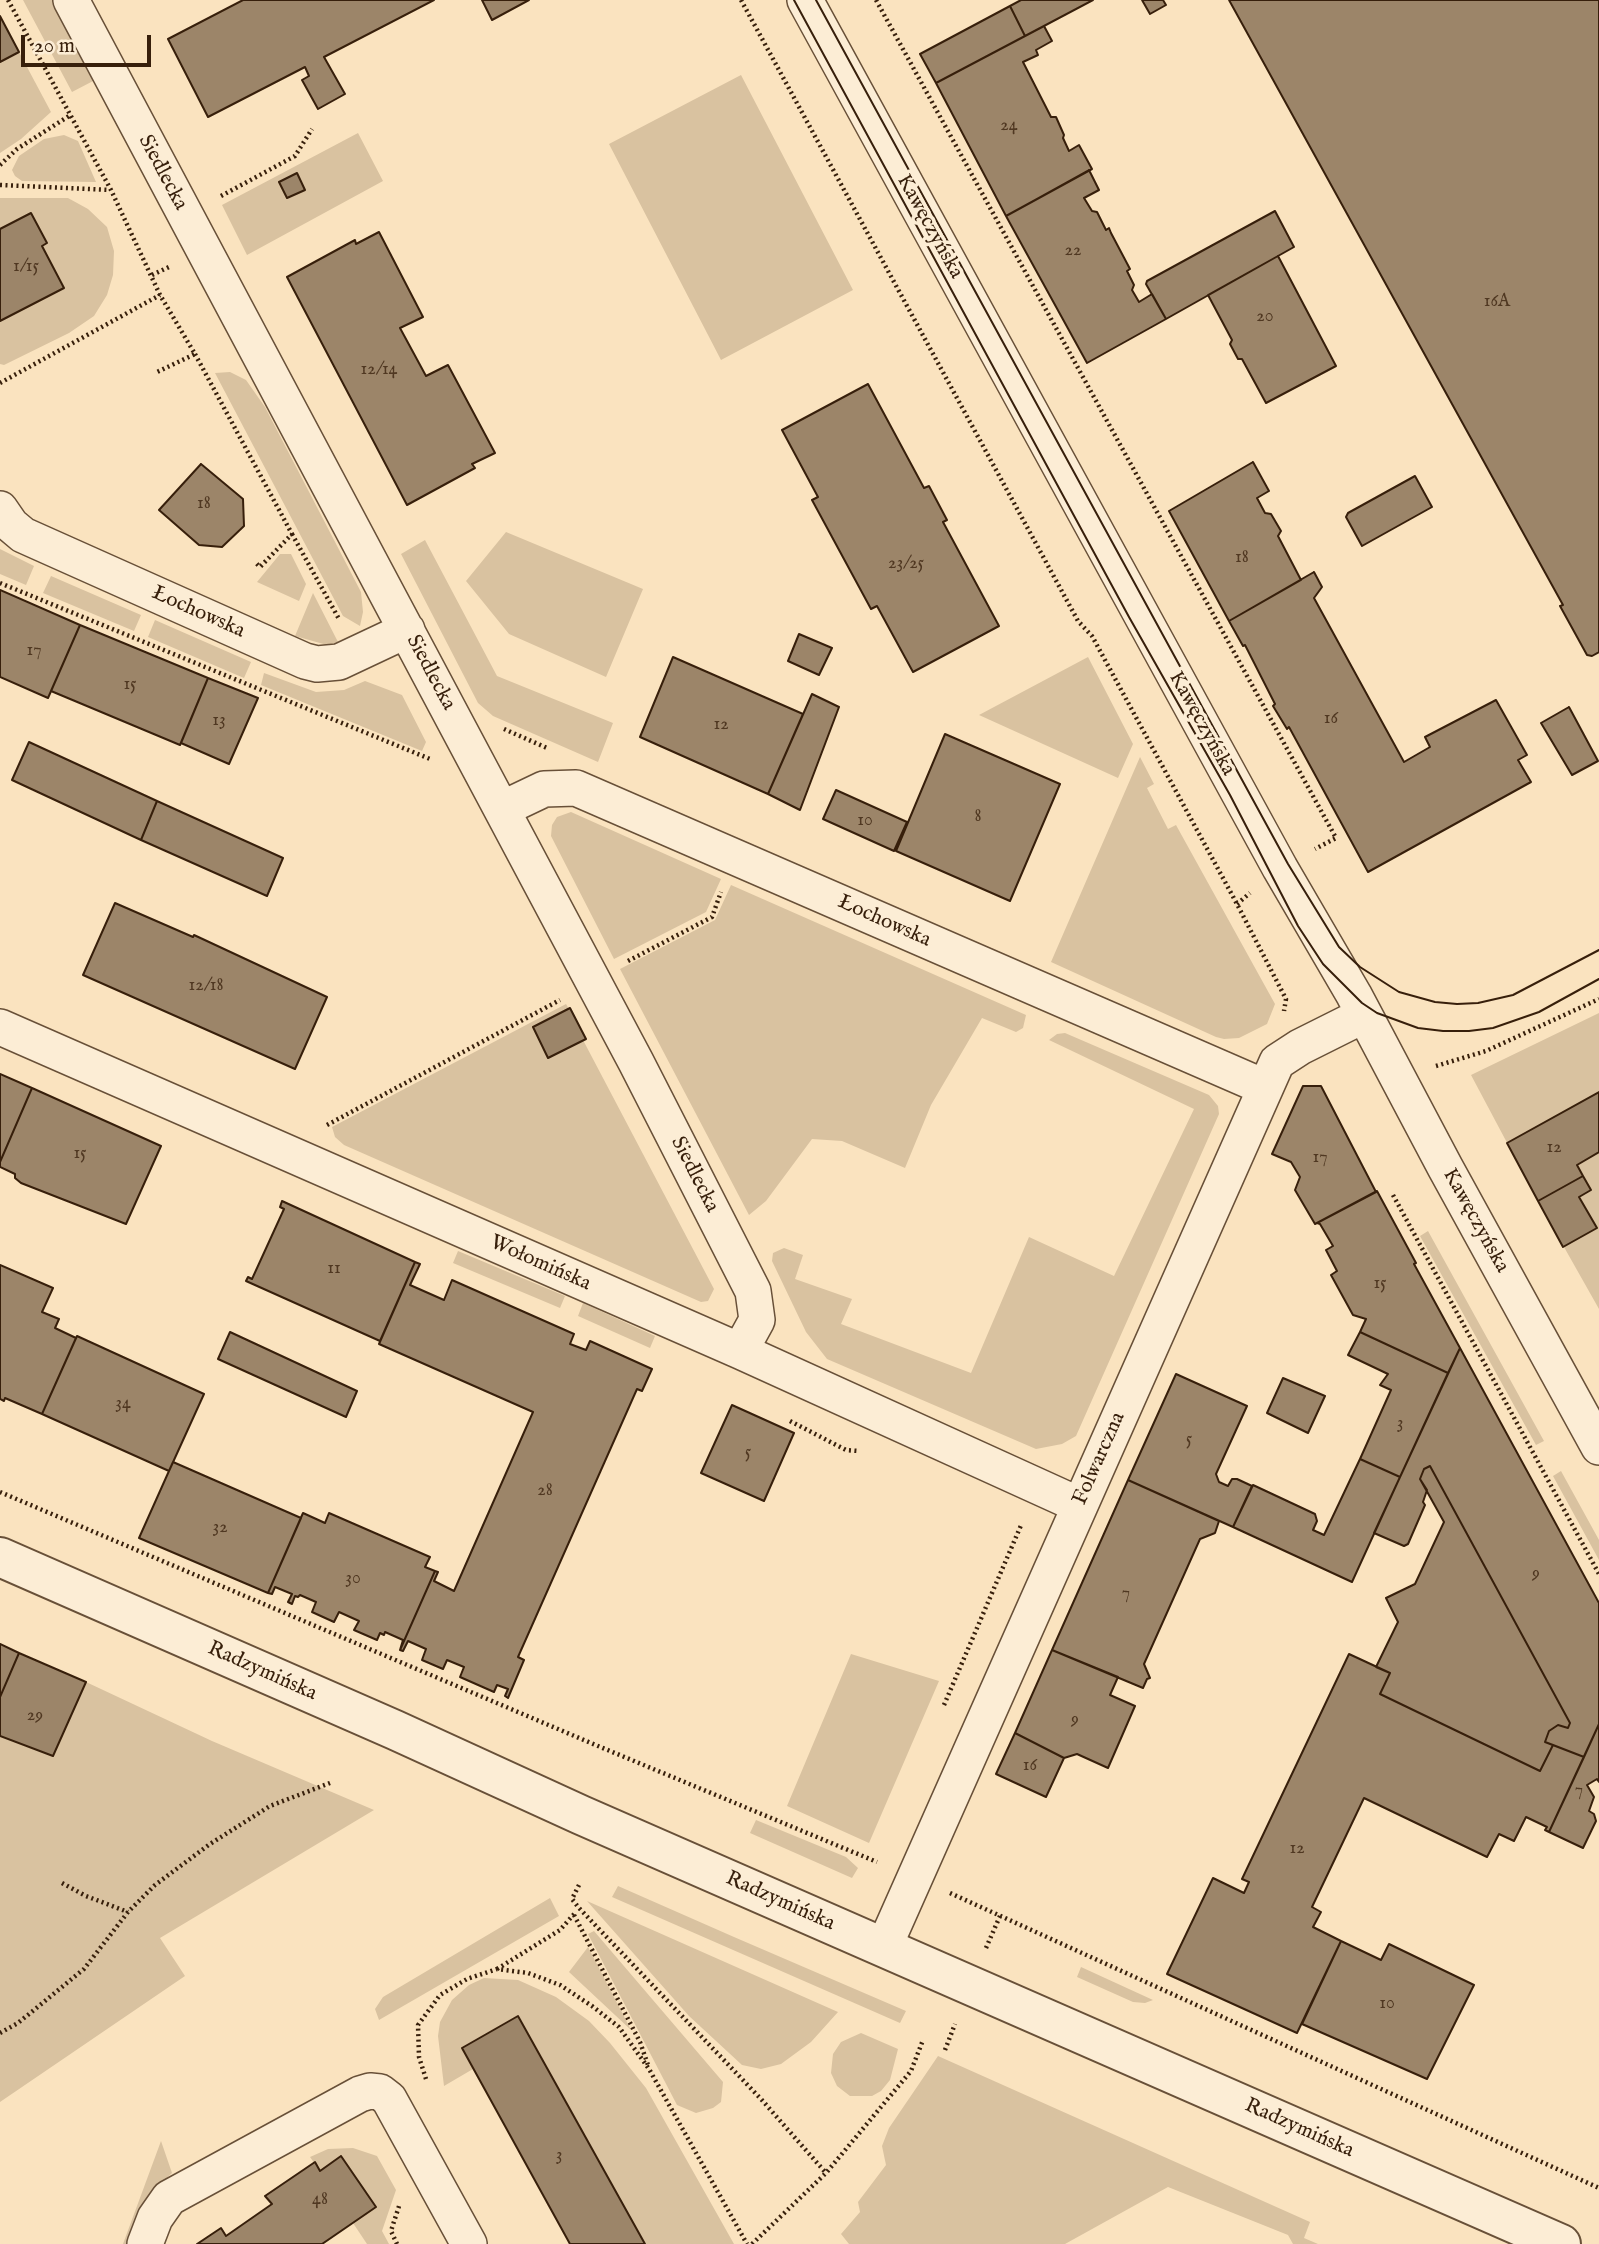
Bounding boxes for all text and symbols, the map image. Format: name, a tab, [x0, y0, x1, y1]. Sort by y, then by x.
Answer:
scale bar	[24, 21, 154, 65]
text: 20 m	[34, 33, 75, 60]
house number: 24	[1000, 115, 1018, 137]
street label: Siedlecka	[132, 131, 192, 215]
street label: Kawęczyńska	[890, 170, 968, 284]
house number: 22	[1065, 240, 1081, 262]
house number: 1/15	[13, 256, 39, 278]
house number: 16A	[1484, 291, 1510, 313]
house number: 20	[1256, 306, 1274, 328]
house number: 12/14	[361, 359, 397, 381]
house number: 18	[197, 493, 211, 515]
house number: 18	[1235, 547, 1249, 569]
house number: 23/25	[888, 553, 924, 575]
street label: Łochowska	[148, 581, 248, 645]
street label: Siedlecka	[400, 631, 460, 715]
house number: 17	[26, 640, 42, 662]
street label: Kawęczyńska	[1162, 667, 1240, 781]
house number: 15	[123, 674, 137, 696]
house number: 16	[1324, 708, 1338, 730]
house number: 13	[212, 710, 226, 732]
house number: 12	[713, 714, 729, 736]
house number: 8	[974, 806, 982, 828]
house number: 10	[857, 810, 873, 832]
street label: Łochowska	[834, 890, 934, 954]
house number: 12/18	[188, 975, 224, 997]
street label: Siedlecka	[664, 1133, 724, 1217]
house number: 12	[1546, 1137, 1562, 1159]
house number: 15	[73, 1143, 87, 1165]
house number: 17	[1312, 1147, 1328, 1169]
street label: Kawęczyńska	[1436, 1164, 1514, 1278]
street label: Wołomińska	[486, 1231, 594, 1297]
house number: 11	[327, 1258, 341, 1280]
house number: 15	[1373, 1273, 1387, 1295]
house number: 34	[115, 1393, 131, 1415]
street label: Folwarczna	[1068, 1409, 1132, 1509]
house number: 3	[1397, 1413, 1403, 1435]
house number: 5	[1186, 1429, 1192, 1451]
house number: 5	[745, 1442, 751, 1464]
house number: 28	[537, 1480, 553, 1502]
house number: 32	[212, 1517, 228, 1539]
house number: 9	[1532, 1563, 1540, 1585]
house number: 30	[345, 1568, 361, 1590]
house number: 7	[1122, 1583, 1130, 1605]
street label: Radzymińska	[203, 1637, 321, 1707]
house number: 29	[27, 1705, 43, 1727]
house number: 9	[1071, 1709, 1079, 1731]
house number: 16	[1023, 1755, 1037, 1777]
house number: 7	[1575, 1780, 1583, 1802]
house number: 12	[1289, 1838, 1305, 1860]
street label: Radzymińska	[721, 1867, 839, 1937]
house number: 10	[1379, 1993, 1395, 2015]
street label: Radzymińska	[1240, 2094, 1358, 2164]
house number: 3	[556, 2145, 562, 2167]
house number: 48	[312, 2189, 328, 2211]

